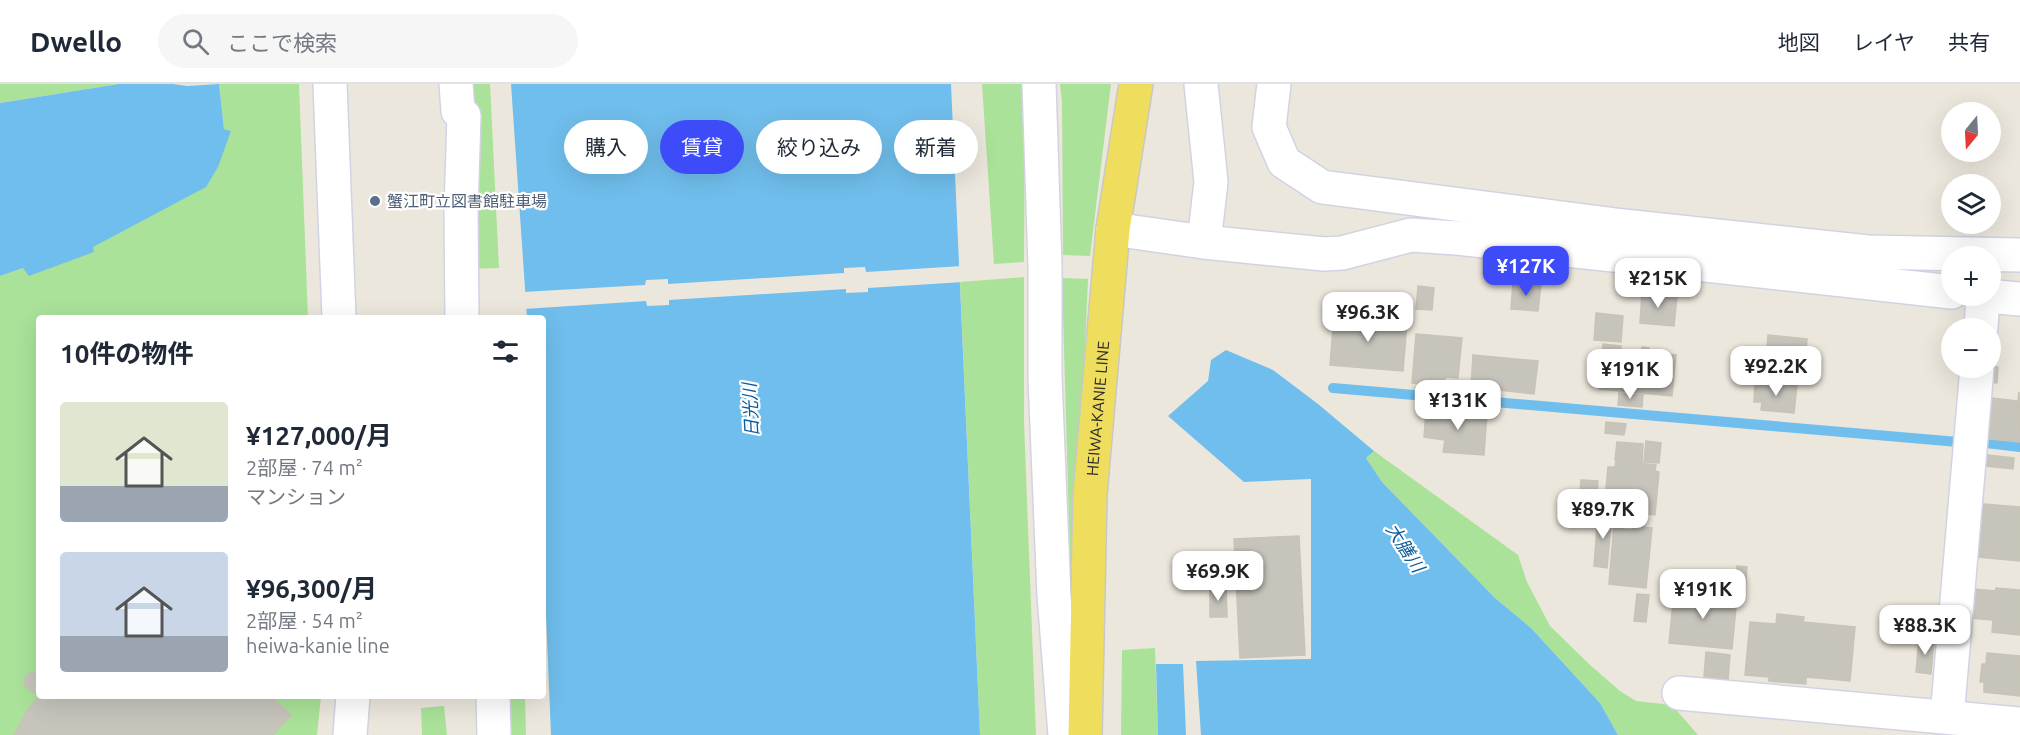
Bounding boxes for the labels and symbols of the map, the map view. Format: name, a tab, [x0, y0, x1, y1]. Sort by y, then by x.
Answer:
north arrow	[1941, 102, 2001, 162]
place label: 蟹江町立図書館駐車場	[387, 192, 547, 210]
marker: 蟹江町立図書館駐車場	[368, 194, 382, 208]
pin: ¥127K	[1484, 246, 1568, 297]
pin: ¥215K	[1616, 258, 1700, 309]
pin: ¥96.3K	[1319, 292, 1417, 343]
street label: HEIWA-KANIE LINE	[1083, 340, 1112, 477]
pin: ¥92.2K	[1727, 346, 1825, 397]
pin: ¥191K	[1588, 349, 1672, 400]
pin: ¥131K	[1416, 380, 1500, 431]
water label: 日光川	[738, 381, 761, 438]
pin: ¥89.7K	[1554, 489, 1652, 540]
water label: 大膳川	[1383, 519, 1430, 577]
pin: ¥69.9K	[1169, 551, 1267, 602]
pin: ¥191K	[1661, 569, 1745, 620]
pin: ¥88.3K	[1876, 605, 1974, 656]

